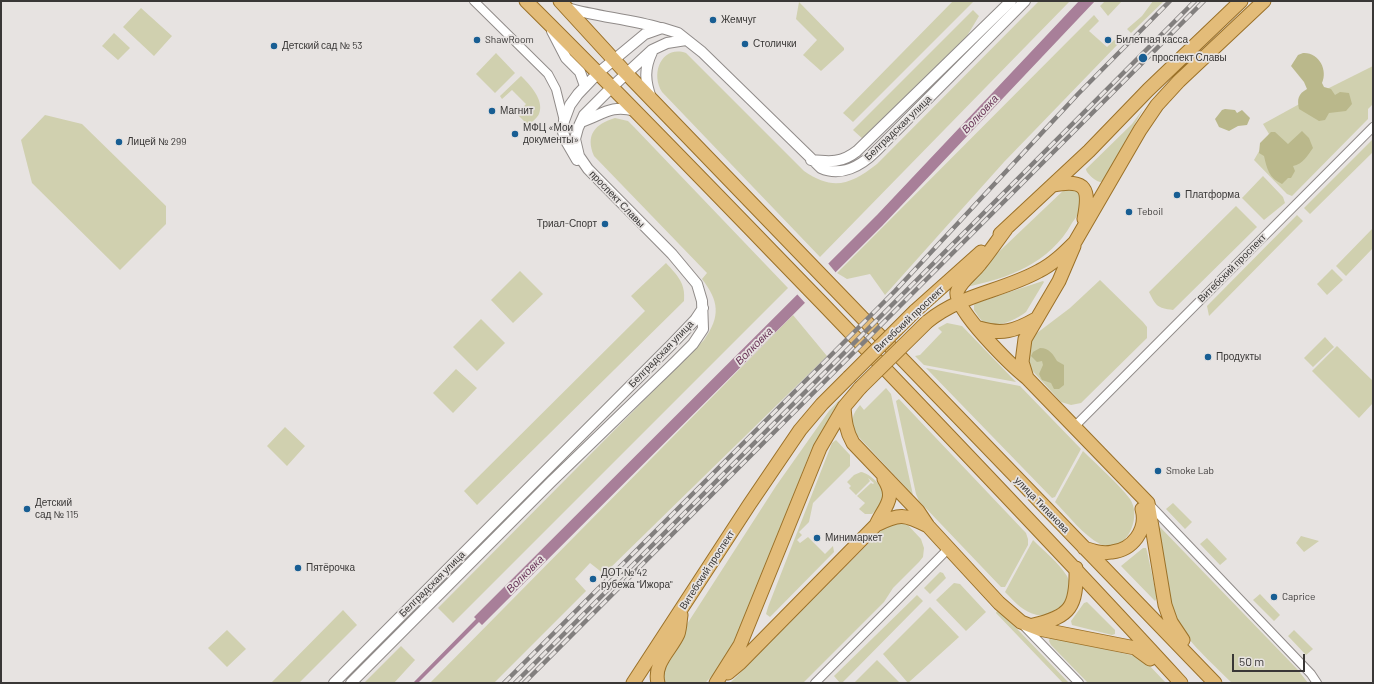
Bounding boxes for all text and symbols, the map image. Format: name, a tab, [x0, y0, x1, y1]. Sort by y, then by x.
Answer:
place label: Жемчуг	[721, 14, 756, 26]
marker: Жемчуг	[708, 15, 718, 25]
place label: ShawRoom	[485, 34, 534, 46]
place label: Билетная касса	[1116, 34, 1188, 46]
marker: ShawRoom	[472, 35, 482, 45]
marker: Билетная касса	[1103, 35, 1113, 45]
place label: Столички	[753, 38, 797, 50]
marker: Столички	[740, 39, 750, 49]
place label: Детский сад № 53	[282, 40, 362, 52]
marker: Детский сад № 53	[269, 41, 279, 51]
marker: проспект Славы	[1137, 52, 1149, 64]
place label: проспект Славы	[1152, 52, 1227, 64]
water label: Волковка	[959, 92, 1001, 136]
street label: Белградская улица	[862, 93, 934, 163]
place label: Магнит	[500, 105, 533, 117]
marker: Магнит	[487, 106, 497, 116]
place label: МФЦ «Мои документы»	[523, 122, 579, 146]
marker: МФЦ «Мои документы»	[510, 129, 520, 139]
place label: Лицей № 299	[127, 136, 186, 148]
marker: Лицей № 299	[114, 137, 124, 147]
street label: проспект Славы	[587, 168, 647, 230]
place label: Платформа	[1185, 189, 1240, 201]
marker: Платформа	[1172, 190, 1182, 200]
place label: Teboil	[1137, 206, 1163, 218]
marker: Teboil	[1124, 207, 1134, 217]
place label: Триал-Спорт	[537, 218, 597, 230]
marker: Триал-Спорт	[600, 219, 610, 229]
street label: Витебский проспект	[1195, 231, 1269, 305]
street label: Витебский проспект	[871, 283, 947, 355]
street label: Белградская улица	[626, 318, 696, 390]
water label: Волковка	[732, 324, 776, 368]
place label: Продукты	[1216, 351, 1261, 363]
marker: Продукты	[1203, 352, 1213, 362]
place label: Smoke Lab	[1166, 465, 1214, 477]
marker: Smoke Lab	[1153, 466, 1163, 476]
street label: улица Типанова	[1012, 474, 1072, 536]
place label: Детский сад № 115	[35, 497, 78, 520]
marker: Детский сад № 115	[22, 504, 32, 514]
street label: Витебский проспект	[677, 528, 737, 612]
place label: Минимаркет	[825, 532, 882, 544]
marker: Минимаркет	[812, 533, 822, 543]
street label: Белградская улица	[397, 549, 467, 619]
water label: Волковка	[503, 552, 547, 596]
place label: Пятёрочка	[306, 562, 355, 574]
marker: Пятёрочка	[293, 563, 303, 573]
place label: ДОТ № 42 рубежа "Ижора"	[601, 567, 673, 590]
marker: ДОТ № 42 рубежа "Ижора"	[588, 574, 598, 584]
place label: Caprice	[1282, 591, 1315, 603]
marker: Caprice	[1269, 592, 1279, 602]
scale bar	[1234, 646, 1307, 672]
text: 50 m	[1239, 654, 1264, 668]

